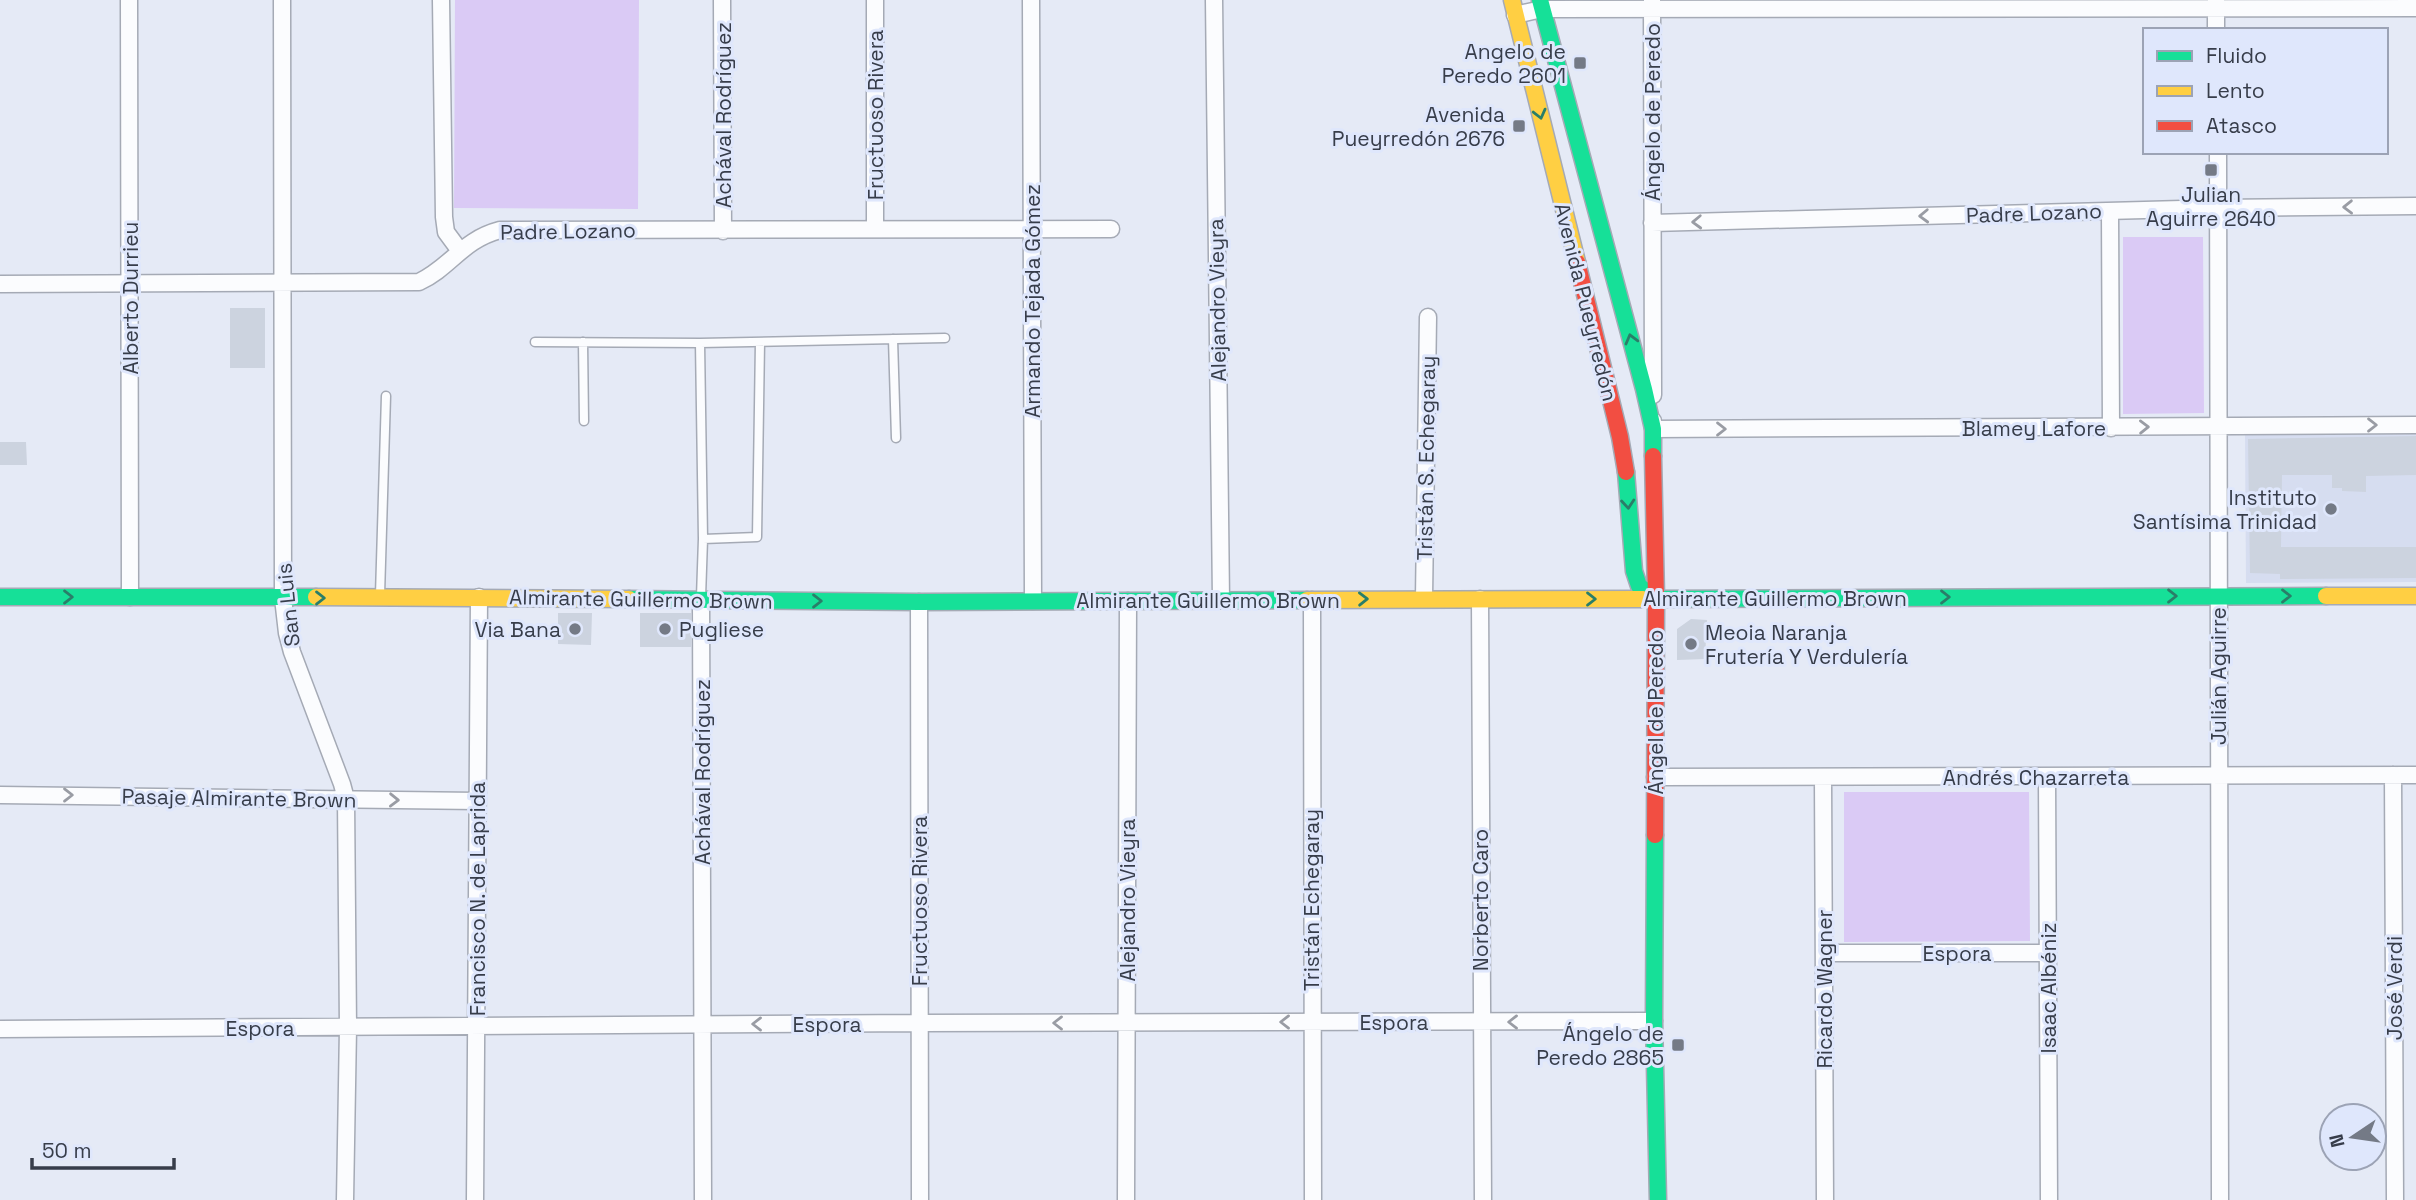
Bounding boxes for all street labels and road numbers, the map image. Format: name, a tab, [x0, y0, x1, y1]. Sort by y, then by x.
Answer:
street label: Achával Rodríguez	[710, 22, 737, 208]
street label: Ángelo de Peredo	[1639, 23, 1666, 201]
street label: Fructuoso Rivera	[862, 30, 889, 200]
street label: Armando Tejada Gómez	[1019, 184, 1046, 418]
street label: Padre Lozano	[1966, 197, 2102, 229]
street label: Avenida Pueyrredón	[1548, 200, 1624, 404]
street label: Padre Lozano	[500, 216, 636, 246]
street label: Alejandro Vieyra	[1202, 218, 1232, 382]
street label: Alberto Durrieu	[117, 222, 144, 374]
street label: Tristán S. Echegaray	[1411, 355, 1441, 561]
street label: Blamey Lafore	[1962, 415, 2106, 442]
street label: San Luis	[270, 562, 306, 648]
street label: Almirante Guillermo Brown	[509, 583, 773, 615]
street label: Almirante Guillermo Brown	[1643, 585, 1907, 612]
street label: Almirante Guillermo Brown	[1076, 587, 1340, 614]
street label: Julián Aguirre	[2205, 607, 2232, 745]
street label: Ángel de Peredo	[1642, 629, 1669, 795]
street label: Achával Rodríguez	[689, 679, 716, 865]
street label: Andrés Chazarreta	[1943, 764, 2129, 791]
street label: Pasaje Almirante Brown	[121, 782, 357, 814]
street label: Francisco N. de Laprida	[464, 782, 491, 1016]
street label: Tristán Echegaray	[1298, 809, 1325, 991]
street label: Fructuoso Rivera	[906, 816, 933, 986]
street label: Alejandro Vieyra	[1114, 818, 1141, 982]
street label: Norberto Caro	[1467, 829, 1494, 971]
street label: Ricardo Wagner	[1811, 909, 1838, 1068]
street label: Isaac Albéniz	[2035, 923, 2062, 1053]
street label: José Verdi	[2381, 936, 2408, 1040]
street label: Espora	[1922, 940, 1992, 967]
street label: Espora	[1359, 1009, 1429, 1036]
street label: Espora	[792, 1011, 862, 1038]
street label: Espora	[225, 1015, 295, 1042]

